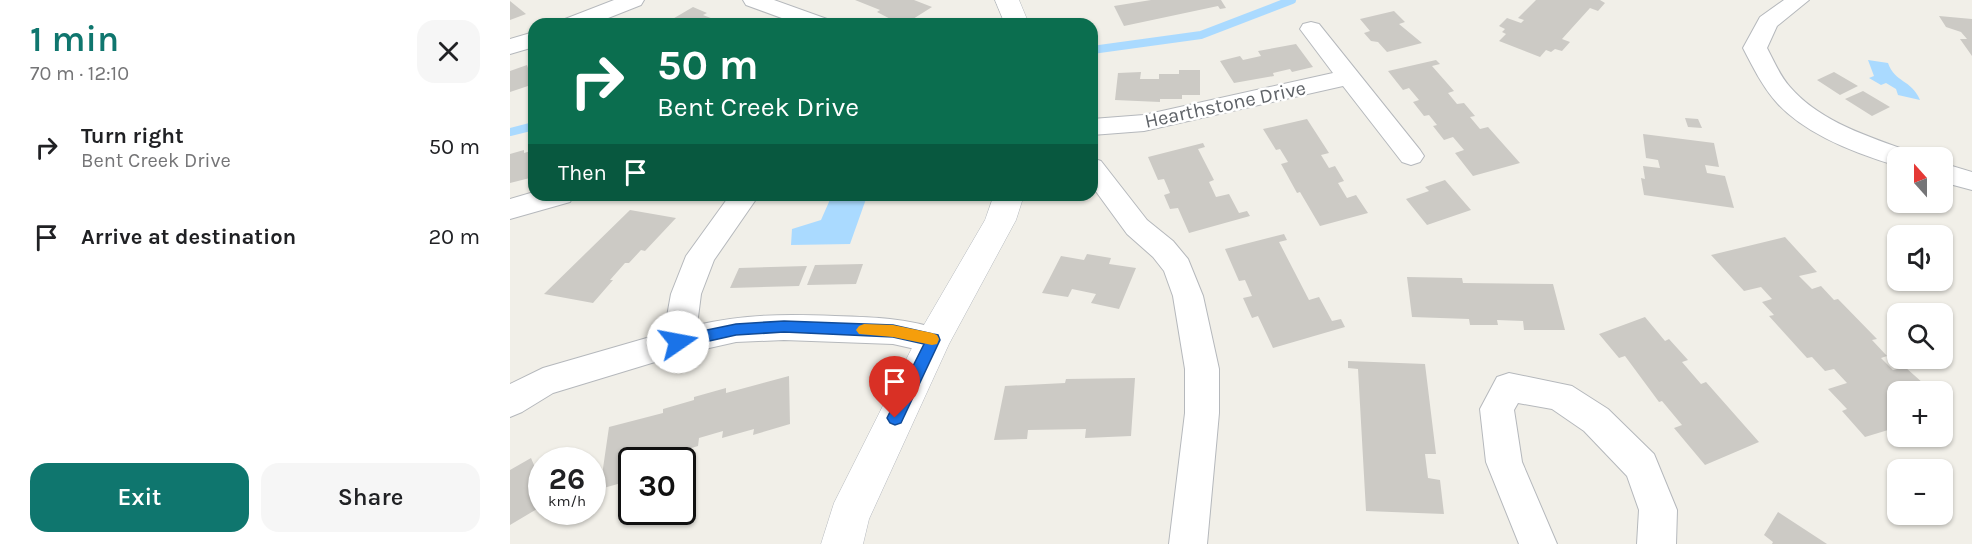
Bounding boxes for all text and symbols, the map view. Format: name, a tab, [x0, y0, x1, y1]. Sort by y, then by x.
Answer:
text: 1 min	[30, 18, 119, 60]
button: close	[417, 20, 480, 83]
text: 50 m	[657, 40, 759, 90]
icon: right	[558, 42, 636, 120]
text: 70 m · 12:10	[30, 62, 129, 85]
street label: Hearthstone Drive	[1142, 76, 1308, 133]
text: Bent Creek Drive	[657, 91, 859, 123]
text: Turn right	[81, 123, 184, 149]
icon: right	[30, 131, 63, 164]
text: 50 m	[429, 134, 480, 160]
north arrow	[1887, 147, 1953, 213]
map controls	[1887, 147, 1953, 525]
text: Bent Creek Drive	[81, 149, 231, 172]
icon: arrive	[619, 156, 652, 189]
text: Then	[558, 160, 607, 186]
icon: arrive	[30, 221, 63, 254]
text: Arrive at destination	[81, 224, 296, 250]
text: 20 m	[428, 224, 480, 250]
button: sound	[1887, 225, 1953, 291]
button: search	[1887, 303, 1953, 369]
position arrow	[646, 310, 710, 374]
pin	[869, 356, 920, 418]
icon: arrive	[878, 365, 911, 398]
button: +	[1887, 381, 1953, 447]
speed limit sign: 30	[618, 447, 696, 525]
button: −	[1887, 459, 1953, 525]
text: 26	[549, 461, 585, 497]
button: Exit	[30, 463, 249, 532]
button: Share	[261, 463, 480, 532]
text: km/h	[548, 492, 586, 510]

